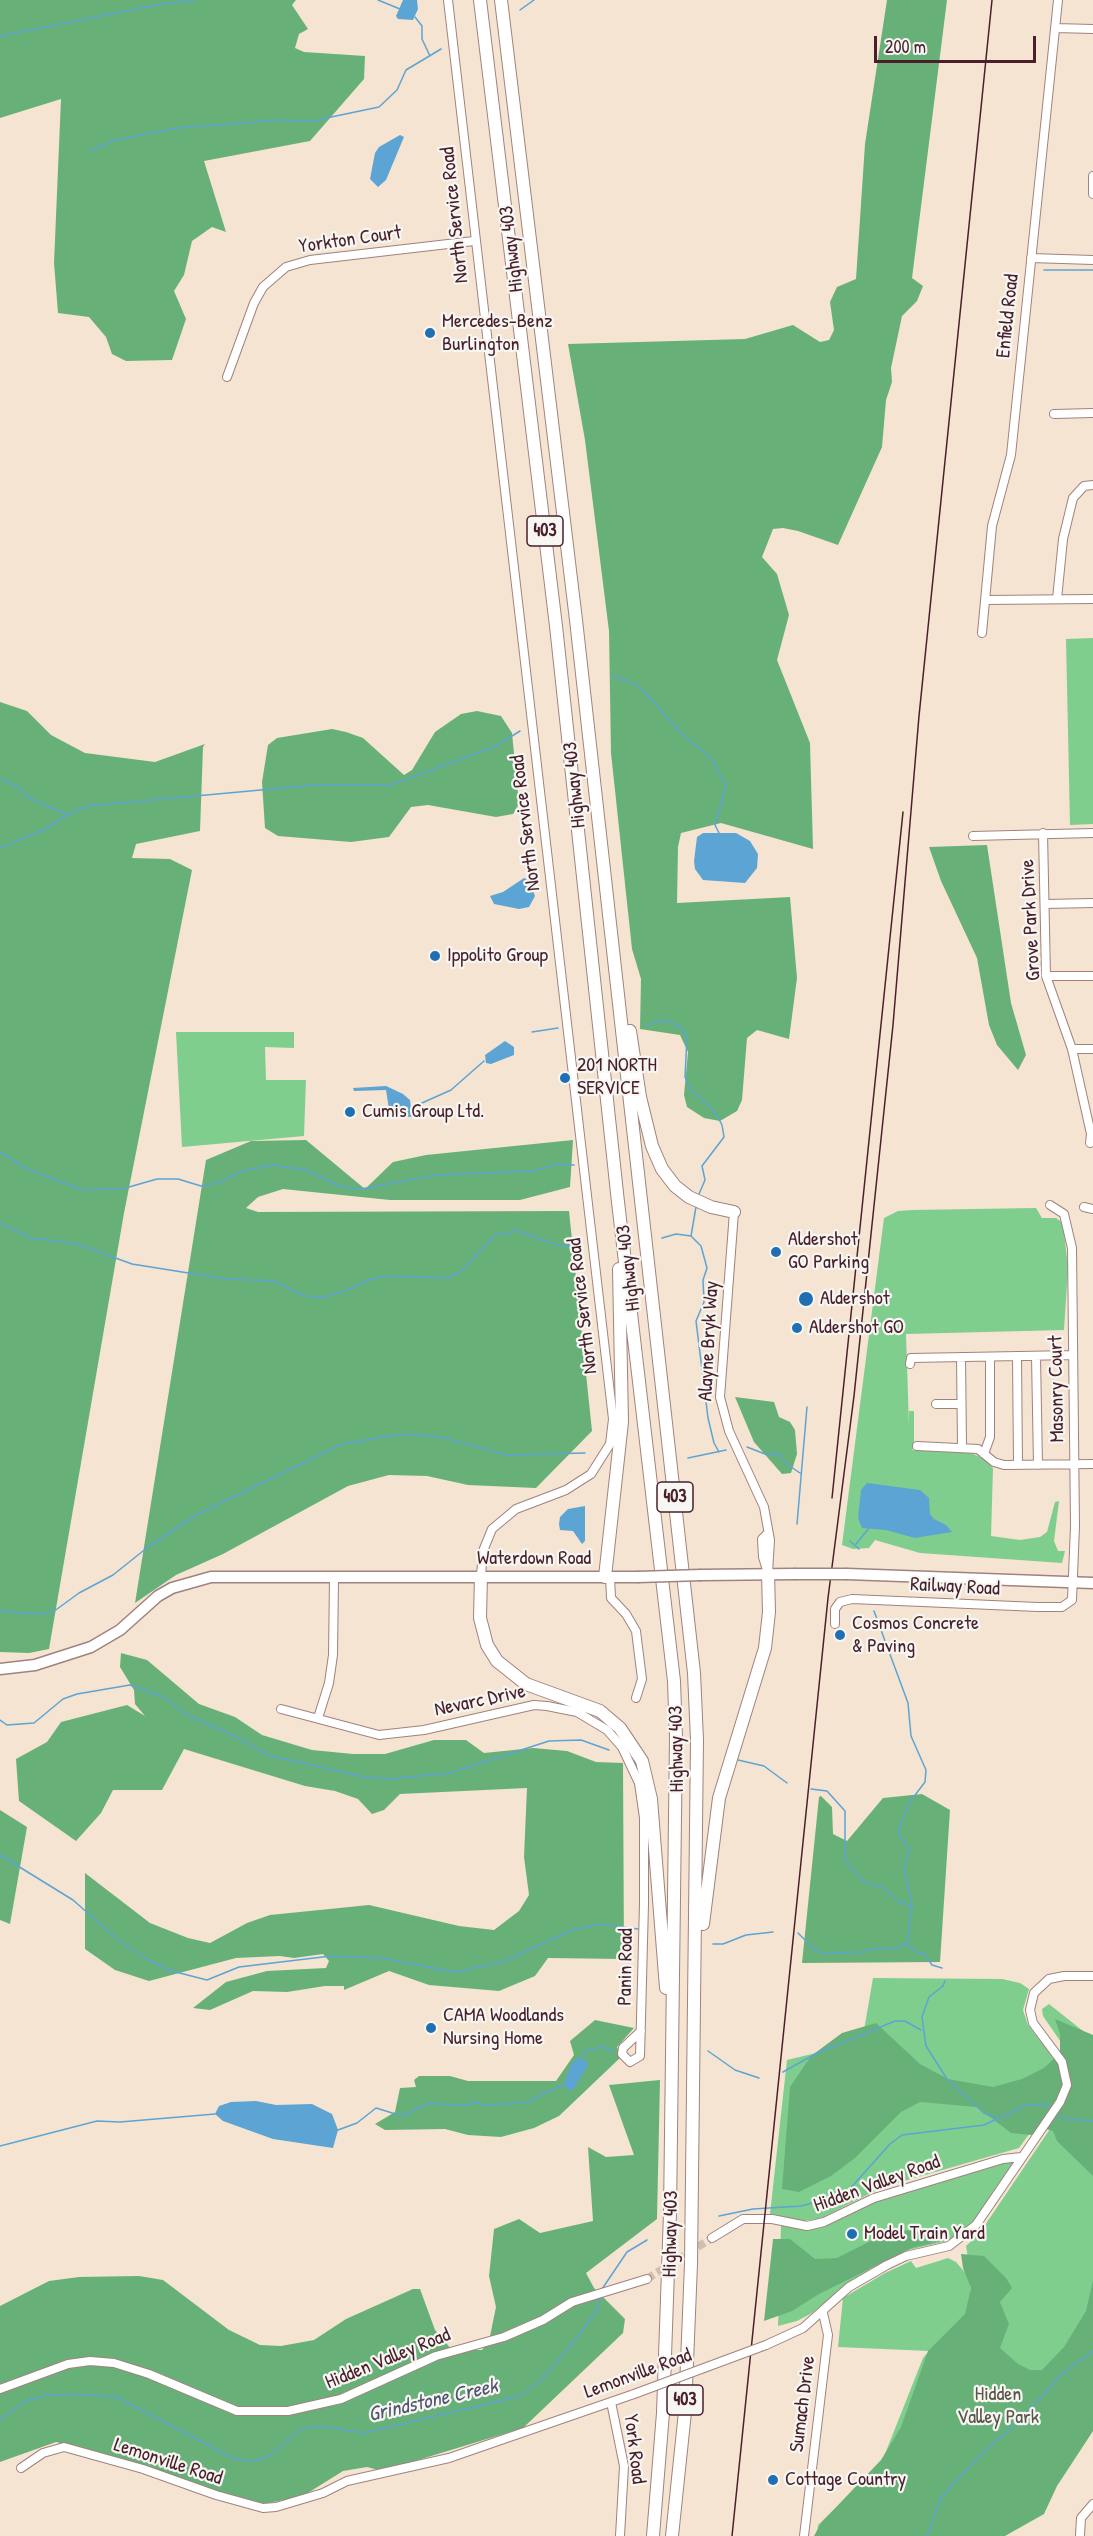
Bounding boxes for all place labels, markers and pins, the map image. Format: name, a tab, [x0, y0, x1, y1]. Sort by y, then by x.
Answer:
place label: Mercedes-Benz Burlington	[442, 310, 553, 357]
marker: Mercedes-Benz Burlington	[423, 326, 437, 340]
place label: Ippolito Group	[447, 944, 548, 968]
marker: Ippolito Group	[428, 949, 442, 963]
place label: 201 NORTH SERVICE	[577, 1054, 657, 1101]
marker: 201 NORTH SERVICE	[558, 1071, 572, 1085]
place label: Cumis Group Ltd.	[362, 1100, 484, 1124]
marker: Cumis Group Ltd.	[343, 1105, 357, 1119]
place label: Aldershot GO Parking	[788, 1228, 869, 1275]
marker: Aldershot GO Parking	[769, 1245, 783, 1259]
place label: Aldershot	[820, 1287, 890, 1311]
marker: Aldershot	[797, 1290, 815, 1308]
place label: Aldershot GO	[809, 1316, 904, 1340]
marker: Aldershot GO	[790, 1321, 804, 1335]
place label: Cosmos Concrete & Paving	[852, 1612, 979, 1659]
marker: Cosmos Concrete & Paving	[833, 1628, 847, 1642]
place label: CAMA Woodlands Nursing Home	[443, 2004, 564, 2051]
marker: CAMA Woodlands Nursing Home	[424, 2021, 438, 2035]
place label: Model Train Yard	[864, 2222, 985, 2246]
marker: Model Train Yard	[845, 2227, 859, 2241]
place label: Cottage Country	[785, 2468, 906, 2492]
marker: Cottage Country	[766, 2473, 780, 2487]

